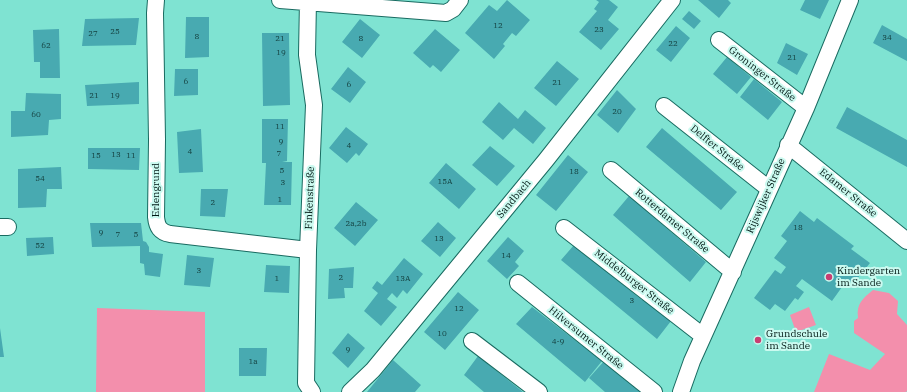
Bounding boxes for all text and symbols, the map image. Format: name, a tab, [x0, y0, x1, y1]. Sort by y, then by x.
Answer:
house number: 12	[493, 21, 503, 31]
house number: 23	[594, 25, 604, 35]
house number: 25	[110, 27, 120, 37]
house number: 27	[88, 29, 98, 39]
house number: 8	[195, 32, 199, 42]
house number: 34	[882, 33, 892, 43]
house number: 21	[275, 34, 285, 44]
house number: 8	[359, 34, 363, 44]
house number: 22	[668, 39, 678, 49]
house number: 62	[41, 41, 51, 51]
street label: Groninger Straße	[726, 44, 798, 104]
house number: 19	[276, 48, 286, 58]
house number: 21	[787, 53, 797, 63]
house number: 6	[184, 77, 188, 87]
house number: 21	[552, 78, 562, 88]
house number: 6	[347, 80, 351, 90]
house number: 21	[89, 91, 99, 101]
house number: 19	[110, 91, 120, 101]
house number: 20	[612, 107, 622, 117]
house number: 60	[31, 110, 41, 120]
house number: 11	[275, 122, 285, 132]
street label: Delfter Straße	[688, 123, 746, 173]
house number: 9	[279, 137, 283, 147]
house number: 4	[347, 141, 351, 151]
house number: 4	[188, 147, 192, 157]
house number: 7	[277, 149, 281, 159]
house number: 13	[111, 150, 121, 160]
house number: 15	[91, 151, 101, 161]
house number: 11	[126, 151, 136, 161]
street label: Rijswijker Straße	[744, 157, 788, 235]
street label: Erlengrund	[150, 163, 162, 217]
house number: 5	[280, 166, 284, 176]
street label: Finkenstraße	[303, 166, 317, 230]
street label: Edamer Straße	[817, 166, 879, 220]
house number: 18	[569, 167, 579, 177]
house number: 54	[35, 174, 45, 184]
house number: 15A	[437, 177, 453, 187]
street label: Sandbach	[494, 177, 534, 221]
house number: 3	[281, 178, 285, 188]
street label: Rotterdamer Straße	[632, 186, 712, 256]
house number: 1	[278, 195, 282, 205]
house number: 2	[211, 198, 215, 208]
house number: 2a,2b	[346, 219, 366, 229]
house number: 18	[793, 223, 803, 233]
house number: 9	[99, 228, 103, 238]
house number: 7	[116, 230, 120, 240]
house number: 5	[134, 230, 138, 240]
house number: 13	[434, 234, 444, 244]
house number: 52	[35, 241, 45, 251]
street label: Middelburger Straße	[592, 247, 676, 317]
house number: 14	[501, 251, 511, 261]
place label: Kindergarten im Sande	[837, 265, 900, 288]
house number: 3	[197, 266, 201, 276]
marker: Kindergarten im Sande	[824, 272, 834, 282]
house number: 2	[339, 273, 343, 283]
house number: 1	[275, 274, 279, 284]
house number: 13A	[395, 274, 411, 284]
house number: 3	[630, 296, 634, 306]
house number: 12	[454, 304, 464, 314]
street label: Hilversumer Straße	[546, 304, 626, 372]
place label: Grundschule im Sande	[766, 328, 827, 352]
house number: 10	[437, 329, 447, 339]
marker: Grundschule im Sande	[753, 335, 763, 345]
house number: 4-9	[552, 337, 564, 347]
house number: 9	[346, 345, 350, 355]
house number: 1a	[248, 357, 258, 367]

